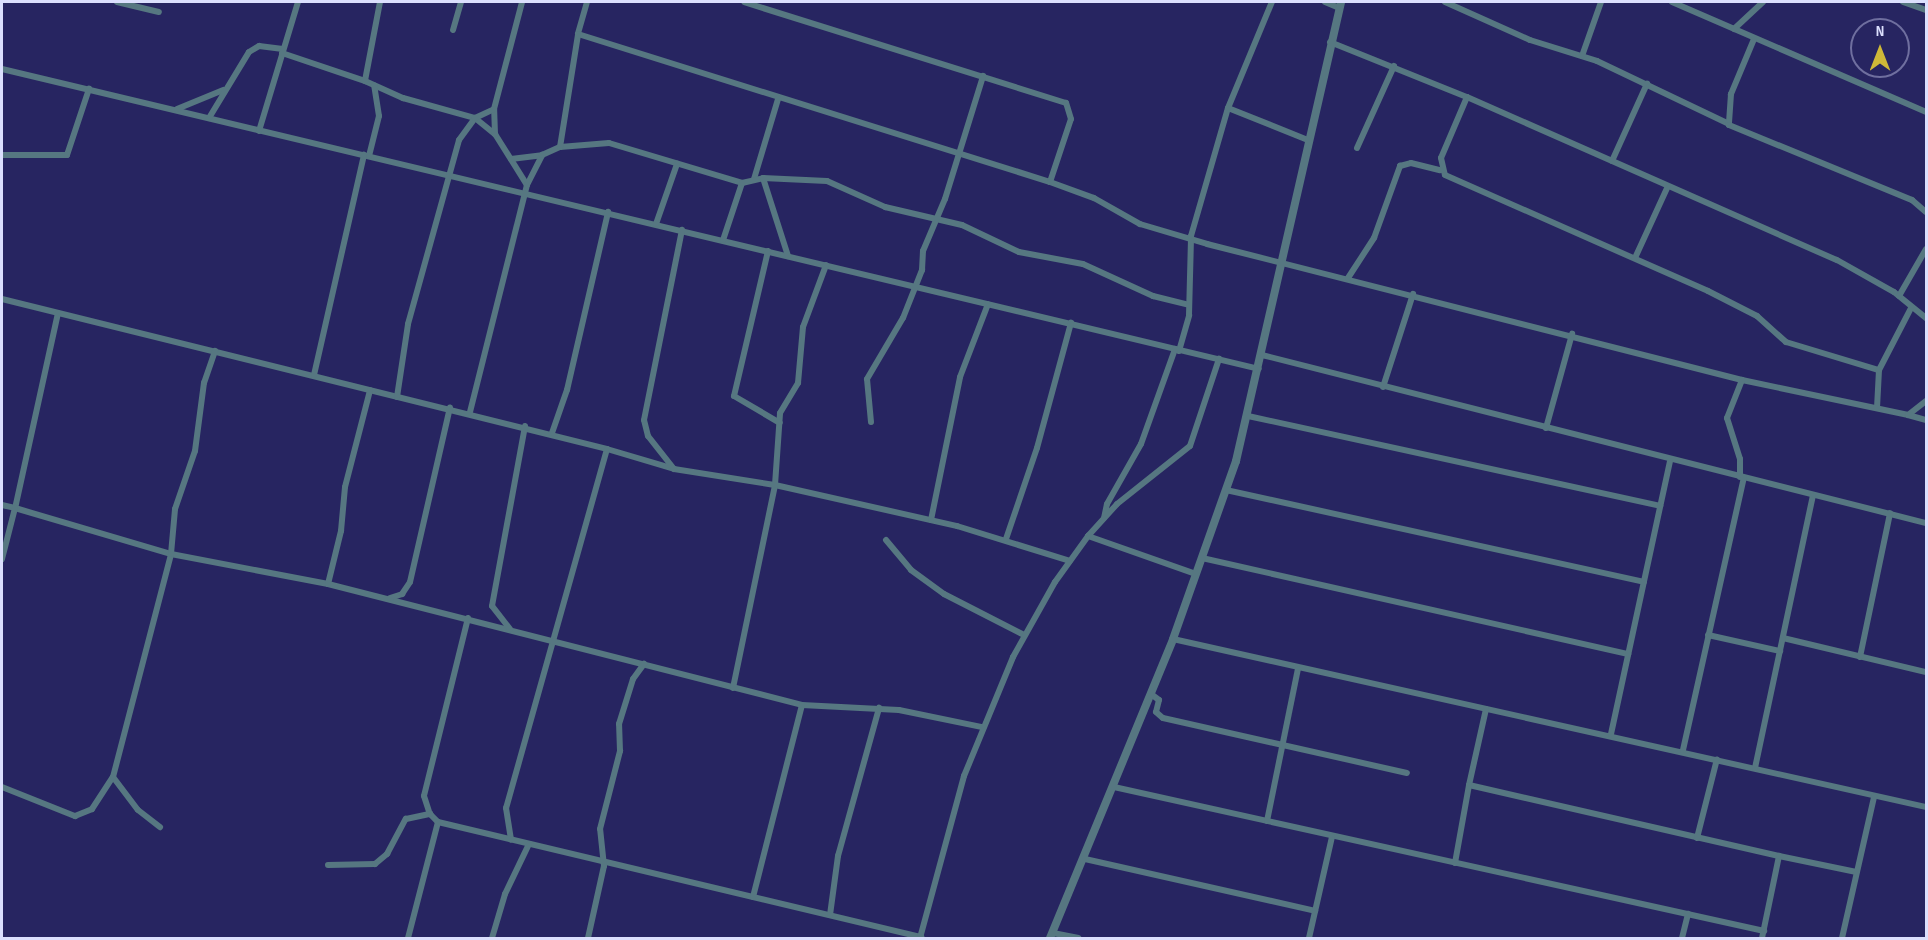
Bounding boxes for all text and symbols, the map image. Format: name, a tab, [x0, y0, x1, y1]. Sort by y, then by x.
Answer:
north arrow	[1850, 18, 1910, 78]
text: N	[1876, 22, 1884, 41]

